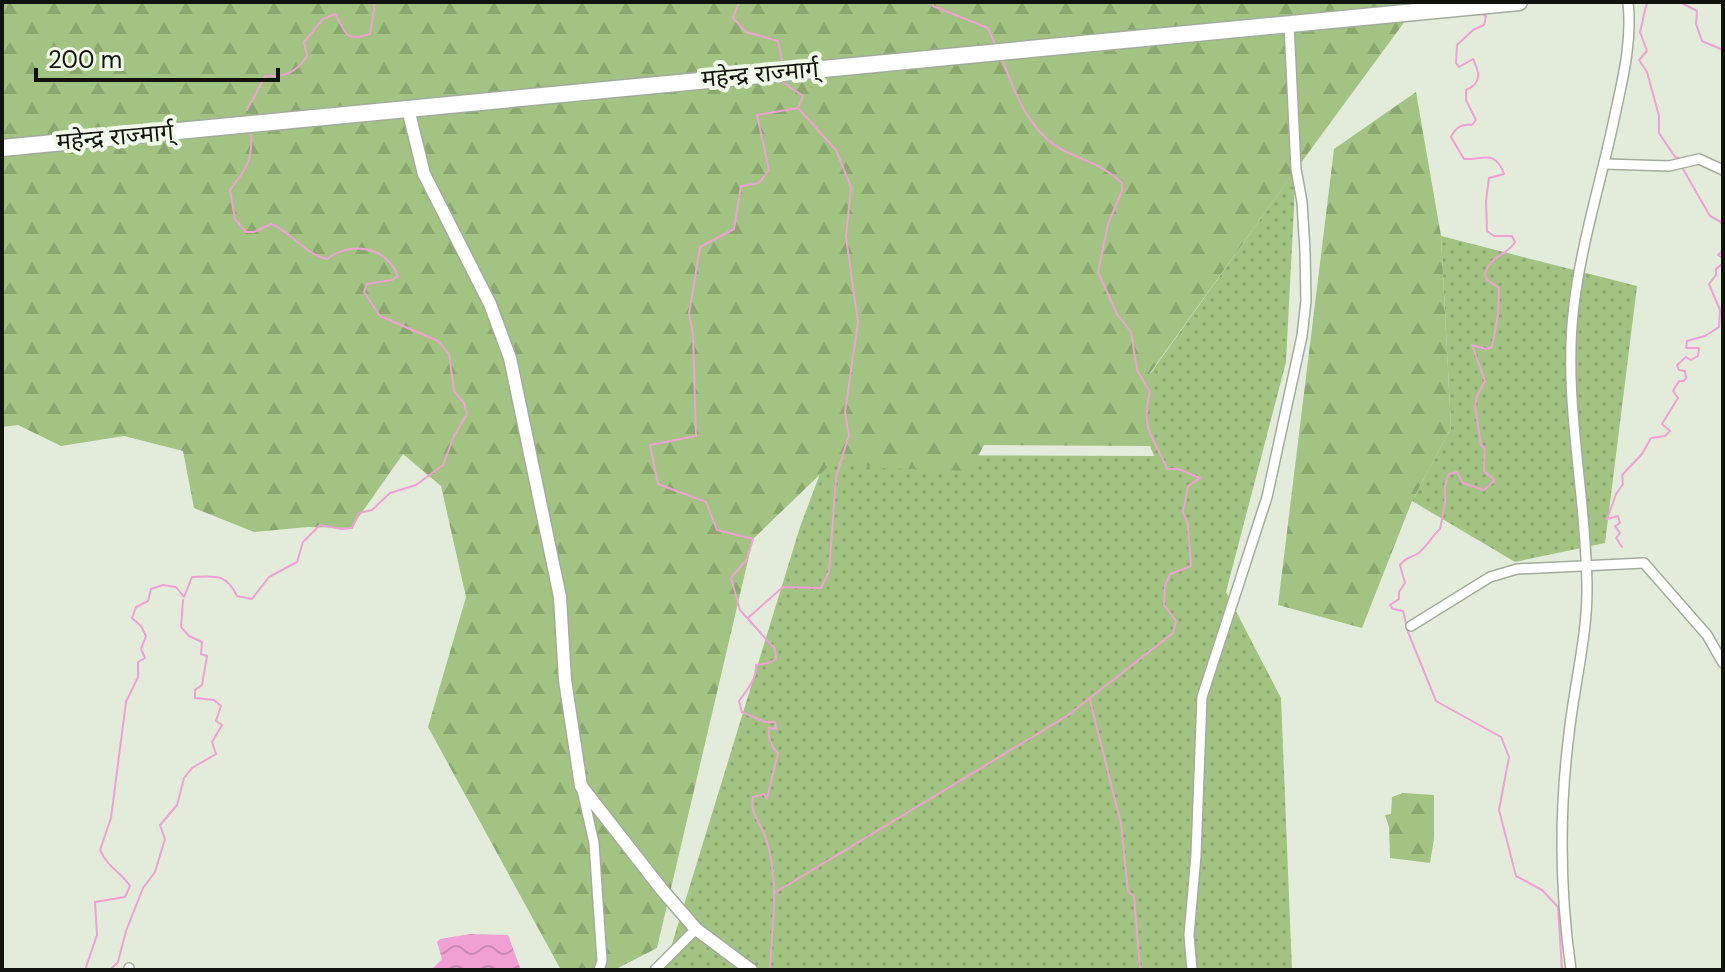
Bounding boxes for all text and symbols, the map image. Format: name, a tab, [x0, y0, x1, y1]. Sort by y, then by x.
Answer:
scale bar	[36, 32, 278, 82]
text: 200 m	[48, 44, 122, 75]
street label: महेन्द्र राज्मार्ग्	[700, 53, 824, 94]
street label: महेन्द्र राज्मार्ग्	[55, 116, 179, 157]

